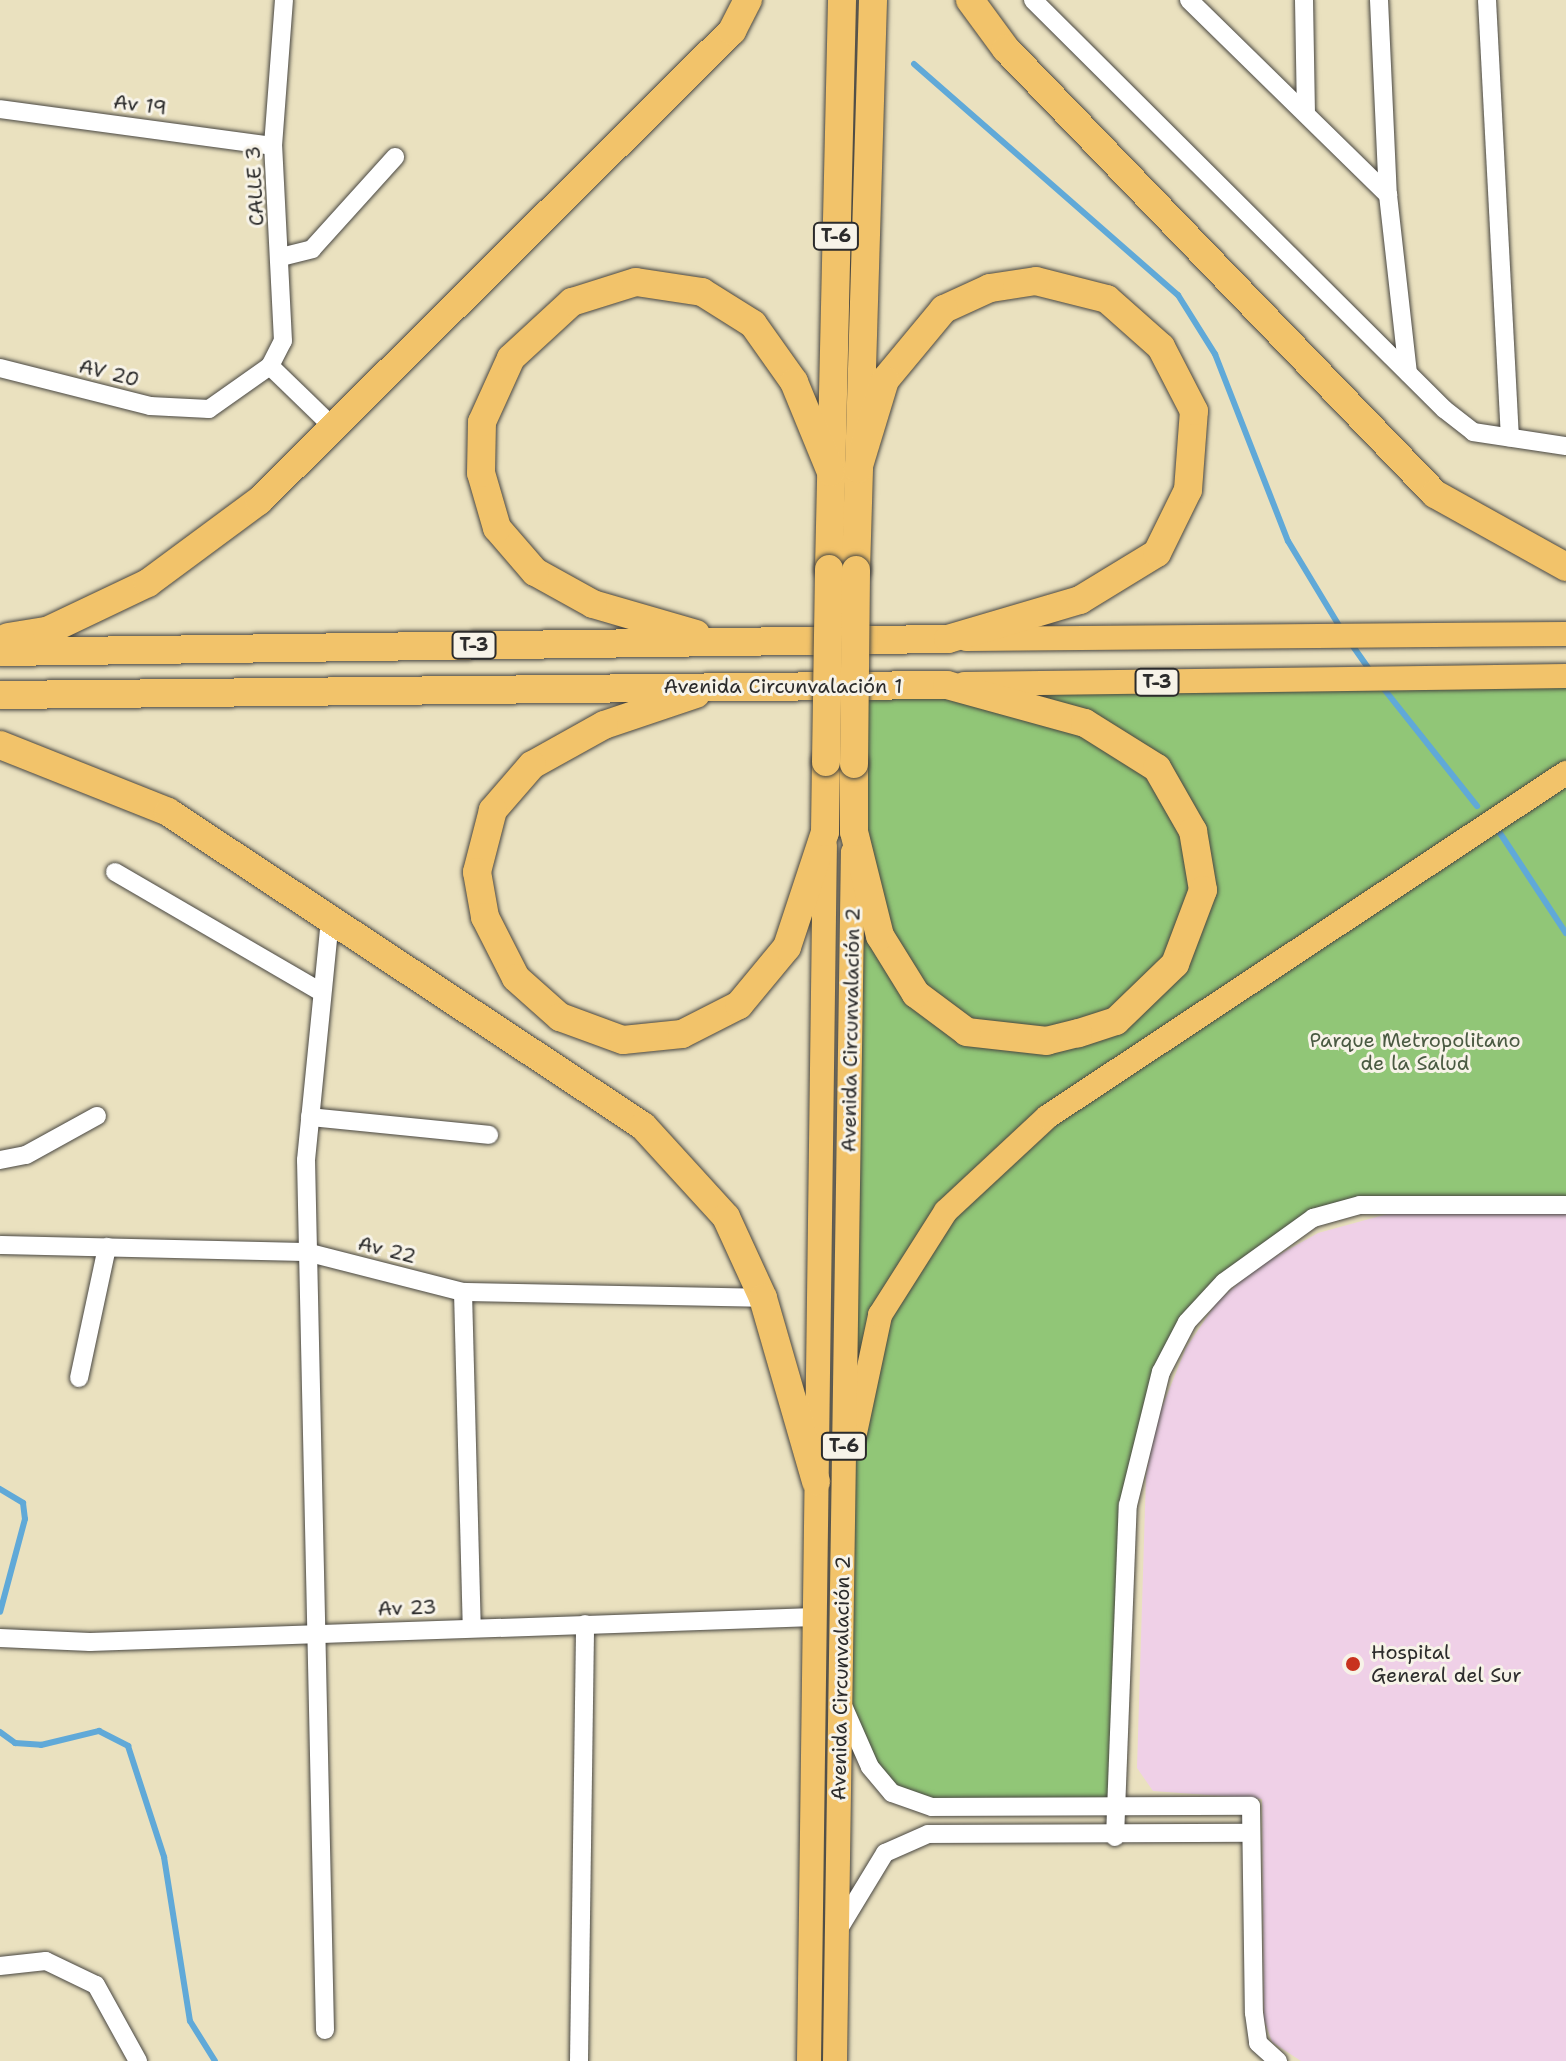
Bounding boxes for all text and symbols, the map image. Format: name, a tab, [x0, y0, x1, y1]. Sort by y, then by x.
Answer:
street label: Av 19	[112, 90, 168, 120]
street label: CALLE 3	[241, 145, 269, 227]
road number: T-6	[812, 222, 860, 250]
street label: AV 20	[76, 354, 142, 392]
road number: T-3	[450, 631, 498, 659]
road number: T-3	[1133, 668, 1181, 696]
street label: Avenida Circunvalación 1	[663, 674, 903, 698]
street label: Avenida Circunvalación 2	[837, 907, 865, 1153]
park label: Parque Metropolitano de la Salud	[1309, 1029, 1521, 1076]
street label: Av 22	[355, 1231, 419, 1269]
road number: T-6	[820, 1432, 868, 1460]
street label: Avenida Circunvalación 2	[827, 1555, 855, 1801]
street label: Av 23	[377, 1595, 437, 1621]
place label: Hospital General del Sur	[1371, 1640, 1522, 1687]
marker: Hospital General del Sur	[1342, 1653, 1364, 1675]

